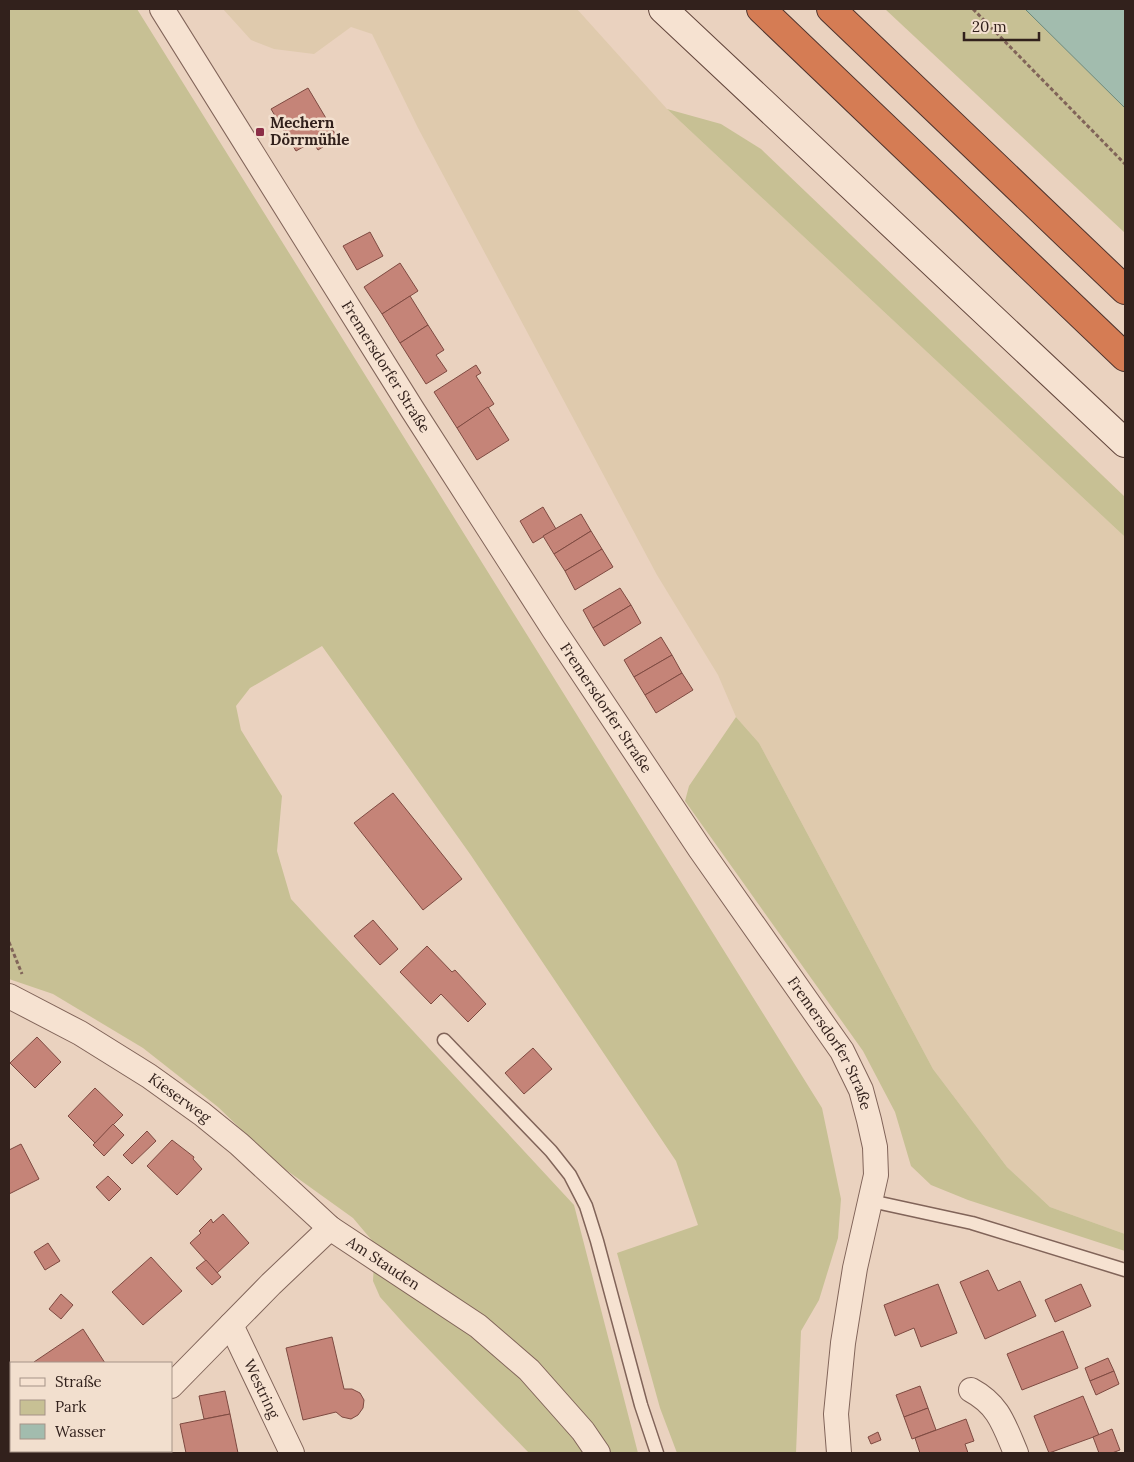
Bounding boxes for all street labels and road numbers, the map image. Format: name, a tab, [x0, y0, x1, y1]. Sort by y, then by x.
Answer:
street label: Fremersdorfer Straße	[338, 297, 435, 436]
street label: Fremersdorfer Straße	[556, 639, 656, 776]
street label: Fremersdorfer Straße	[784, 973, 876, 1112]
street label: Kieserweg	[145, 1069, 216, 1127]
street label: Am Stauden	[343, 1231, 424, 1294]
street label: Westring	[240, 1356, 285, 1422]

